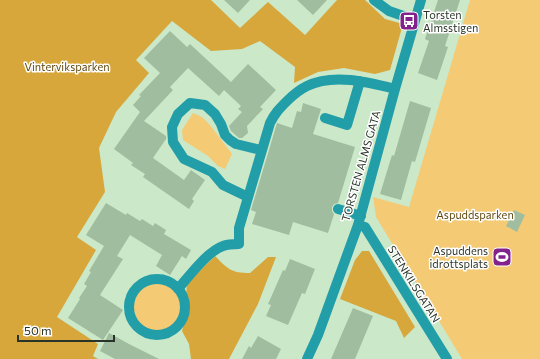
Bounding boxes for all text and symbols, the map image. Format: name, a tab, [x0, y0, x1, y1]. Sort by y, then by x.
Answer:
place label: Torsten Almsstigen	[423, 8, 478, 34]
bus stop icon: Torsten Almsstigen	[398, 10, 420, 32]
park label: Vinterviksparken	[24, 60, 110, 73]
street label: TORSTEN ALMS GATA	[338, 109, 383, 223]
park label: Aspuddsparken	[436, 208, 514, 221]
street label: STENKILSGATAN	[386, 243, 443, 325]
place label: Aspuddens idrottsplats	[430, 244, 488, 270]
sports icon: Aspuddens idrottsplats	[491, 246, 513, 268]
scale bar	[18, 317, 114, 343]
text: 50 m	[24, 323, 52, 337]

